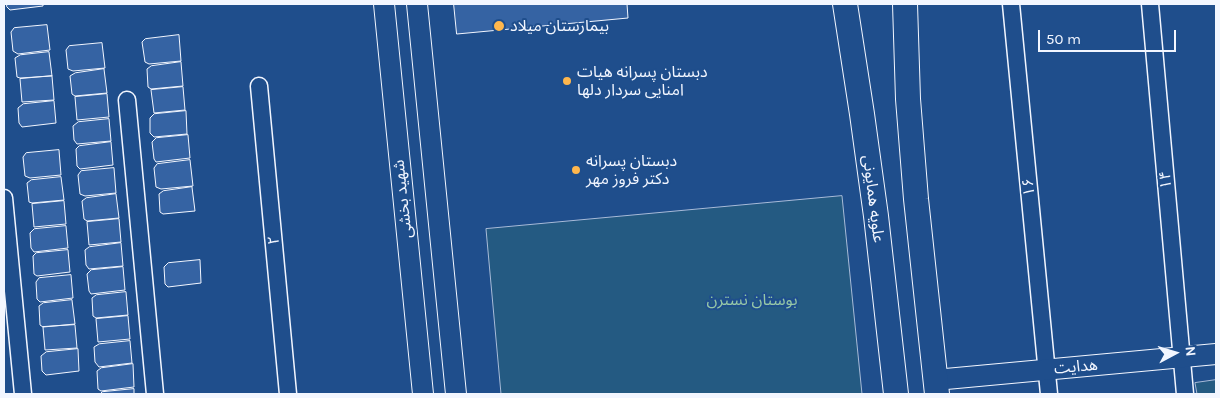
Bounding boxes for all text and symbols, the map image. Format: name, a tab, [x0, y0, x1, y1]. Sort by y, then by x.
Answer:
place label: بیمارستان میلاد	[510, 16, 609, 36]
marker: بیمارستان میلاد	[492, 19, 506, 33]
scale bar	[1040, 20, 1178, 52]
text: 50 m	[1046, 30, 1081, 48]
place label: دبستان پسرانه هیات امنایی سردار دلها	[577, 62, 708, 100]
marker: دبستان پسرانه هیات امنایی سردار دلها	[561, 75, 573, 87]
place label: دبستان پسرانه دکتر فروز مهر	[586, 151, 677, 189]
street label: علویه همایونی	[858, 154, 888, 244]
street label: شهید بخشی	[389, 159, 417, 239]
marker: دبستان پسرانه دکتر فروز مهر	[570, 164, 582, 176]
street label: ۱۴	[1156, 170, 1176, 190]
street label: ۱۶	[1018, 177, 1040, 197]
street label: ۲	[264, 235, 284, 245]
park label: بوستان نسترن	[707, 290, 797, 310]
north arrow	[1150, 328, 1200, 378]
text: N	[1181, 345, 1199, 357]
street label: هدایت	[1053, 356, 1099, 378]

